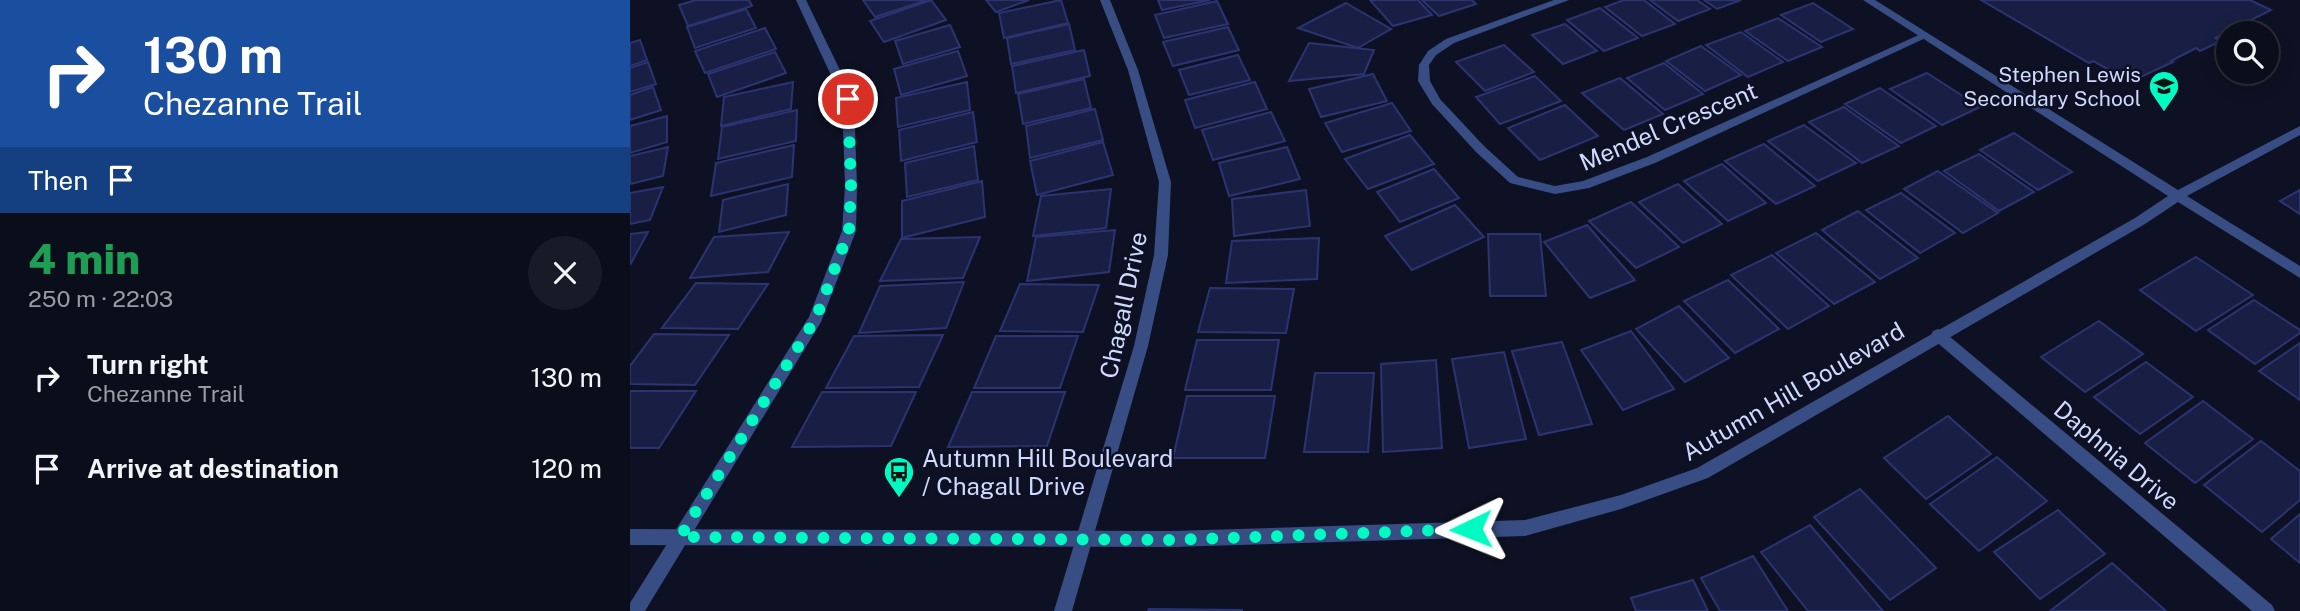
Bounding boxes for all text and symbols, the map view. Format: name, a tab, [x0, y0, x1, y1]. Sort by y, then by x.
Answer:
map controls	[2216, 21, 2279, 84]
button: search	[2216, 21, 2279, 84]
text: 130 m	[143, 26, 283, 84]
icon: right	[28, 28, 119, 119]
place label: Stephen Lewis Secondary School	[1963, 62, 2141, 111]
pin	[818, 69, 878, 129]
school or university icon: Stephen Lewis Secondary School	[2147, 69, 2181, 113]
street label: Mendel Crescent	[1575, 76, 1761, 176]
icon: arrive	[829, 80, 867, 118]
text: Chezanne Trail	[143, 85, 363, 122]
icon: arrive	[102, 161, 140, 199]
text: Then	[28, 165, 88, 196]
street label: Chagall Drive	[1094, 229, 1152, 381]
text: 4 min	[28, 234, 140, 283]
button: close	[528, 236, 602, 310]
text: 250 m · 22:03	[28, 285, 173, 312]
street label: Autumn Hill Boulevard	[1677, 316, 1909, 466]
text: Turn right	[87, 349, 209, 380]
icon: right	[28, 359, 66, 397]
text: 130 m	[530, 362, 602, 393]
text: Chezanne Trail	[87, 380, 245, 407]
street label: Daphnia Drive	[2049, 395, 2185, 515]
place label: Autumn Hill Boulevard / Chagall Drive	[922, 444, 1173, 500]
icon: arrive	[28, 450, 66, 488]
text: Arrive at destination	[87, 453, 339, 484]
text: 120 m	[531, 453, 602, 484]
bus stop icon: Autumn Hill Boulevard / Chagall Drive	[882, 455, 916, 499]
position arrow	[1434, 492, 1508, 566]

